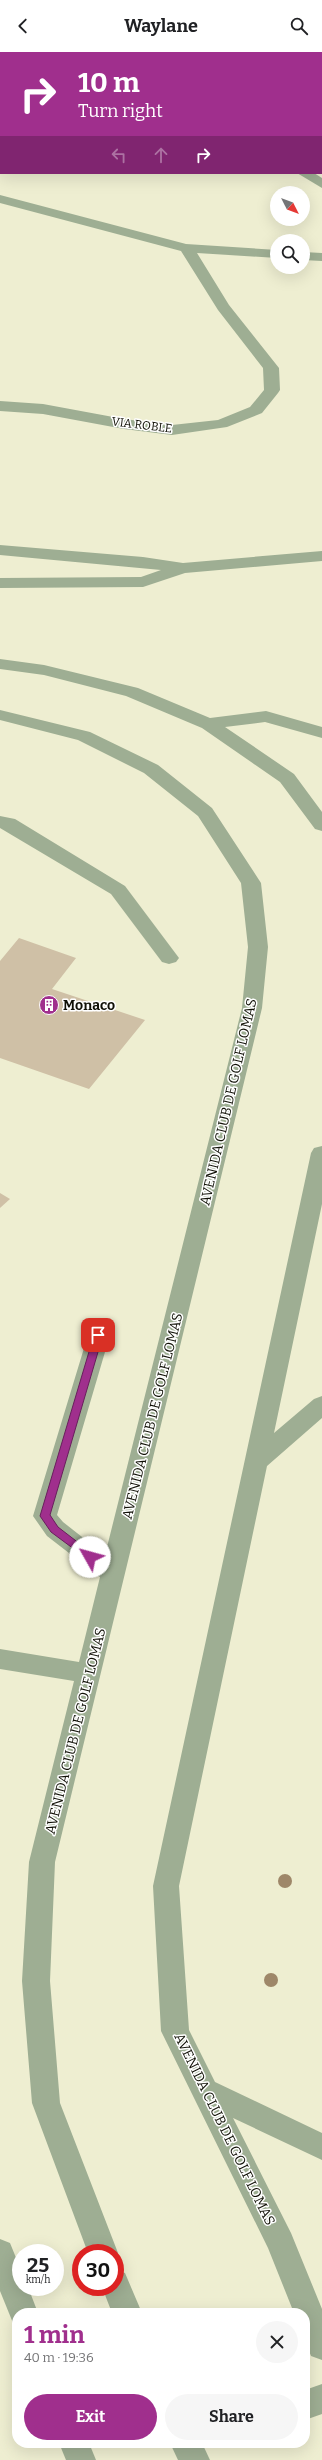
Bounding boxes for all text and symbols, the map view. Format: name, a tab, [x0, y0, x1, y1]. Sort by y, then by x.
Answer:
icon: back	[12, 15, 34, 37]
text: Waylane	[124, 15, 198, 37]
icon: search	[288, 15, 310, 37]
text: 10 m	[78, 66, 140, 99]
icon: right	[12, 68, 64, 120]
text: Turn right	[78, 100, 163, 122]
icon: left	[108, 144, 130, 166]
icon: ahead	[150, 144, 172, 166]
icon: right	[192, 144, 214, 166]
north arrow	[270, 186, 310, 226]
map controls	[270, 186, 310, 274]
button: search	[270, 234, 310, 274]
street label: VIA ROBLE	[111, 414, 173, 436]
building icon: Monaco	[38, 994, 60, 1016]
place label: Monaco	[63, 997, 115, 1014]
street label: AVENIDA CLUB DE GOLF LOMAS	[196, 997, 261, 1207]
street label: AVENIDA CLUB DE GOLF LOMAS	[119, 1311, 186, 1521]
pin	[81, 1318, 115, 1352]
icon: arrive	[87, 1324, 109, 1346]
position arrow	[69, 1536, 111, 1578]
street label: AVENIDA CLUB DE GOLF LOMAS	[42, 1626, 109, 1836]
street label: AVENIDA CLUB DE GOLF LOMAS	[170, 2030, 279, 2228]
speed limit sign: 30	[72, 2244, 124, 2296]
text: 25	[27, 2253, 49, 2277]
text: km/h	[26, 2274, 50, 2286]
text: 1 min	[24, 2321, 85, 2349]
button: close	[256, 2321, 298, 2363]
text: 40 m · 19:36	[24, 2350, 94, 2365]
button: Exit	[24, 2394, 157, 2440]
button: Share	[165, 2394, 298, 2440]

